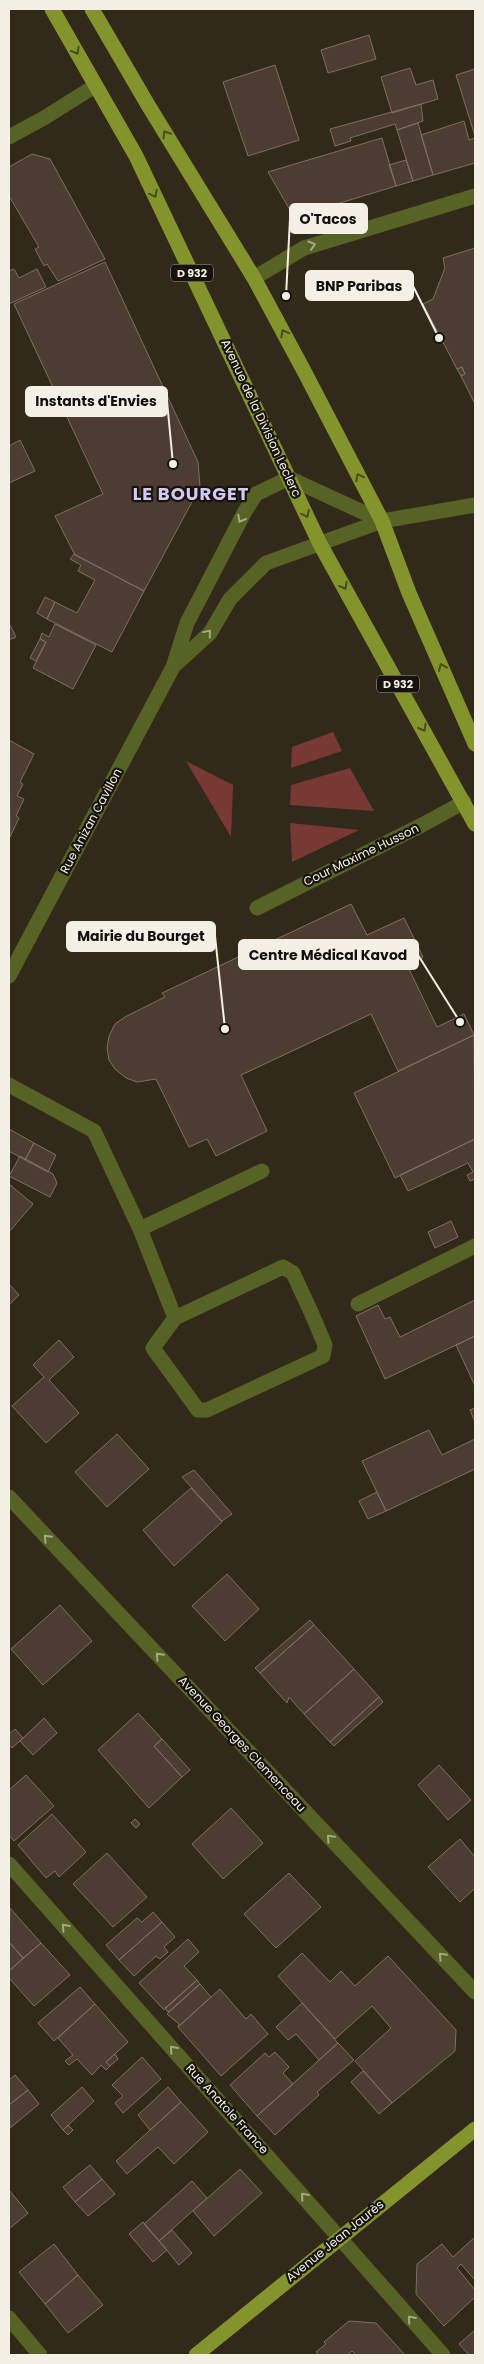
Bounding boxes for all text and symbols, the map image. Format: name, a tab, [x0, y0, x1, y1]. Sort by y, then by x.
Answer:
one-way arrow	[70, 46, 80, 55]
one-way arrow	[162, 130, 172, 139]
one-way arrow	[148, 189, 158, 198]
callout: O'Tacos	[290, 204, 367, 233]
text: O'Tacos	[299, 209, 357, 229]
one-way arrow	[307, 241, 315, 251]
road number: D 932	[171, 264, 213, 282]
callout: BNP Paribas	[306, 271, 413, 300]
text: BNP Paribas	[316, 276, 403, 296]
one-way arrow	[280, 330, 290, 339]
street label: Avenue de la Division Leclerc	[217, 336, 306, 499]
callout: Instants d'Envies	[26, 387, 167, 416]
text: Instants d'Envies	[35, 391, 157, 411]
one-way arrow	[355, 474, 365, 483]
district label: LE BOURGET	[133, 481, 249, 506]
one-way arrow	[300, 509, 311, 518]
one-way arrow	[237, 514, 247, 523]
one-way arrow	[338, 581, 348, 590]
one-way arrow	[202, 630, 210, 639]
one-way arrow	[437, 663, 448, 672]
road number: D 932	[377, 676, 419, 692]
one-way arrow	[417, 723, 427, 732]
street label: Rue Anizan Cavillon	[56, 765, 126, 876]
street label: Cour Maxime Husson	[300, 819, 421, 890]
callout: Mairie du Bourget	[67, 922, 215, 951]
text: Mairie du Bourget	[77, 926, 205, 946]
callout: Centre Médical Kavod	[239, 940, 418, 969]
text: Centre Médical Kavod	[249, 945, 407, 965]
one-way arrow	[44, 1535, 53, 1544]
one-way arrow	[156, 1653, 165, 1662]
street label: Avenue Georges Clemenceau	[175, 1672, 310, 1815]
one-way arrow	[327, 1835, 336, 1844]
one-way arrow	[61, 1924, 70, 1933]
one-way arrow	[439, 1953, 448, 1962]
one-way arrow	[169, 2045, 178, 2054]
street label: Rue Anatole France	[182, 2060, 273, 2158]
one-way arrow	[301, 2193, 310, 2202]
street label: Avenue Jean Jaurès	[282, 2196, 387, 2285]
one-way arrow	[408, 2315, 417, 2324]

